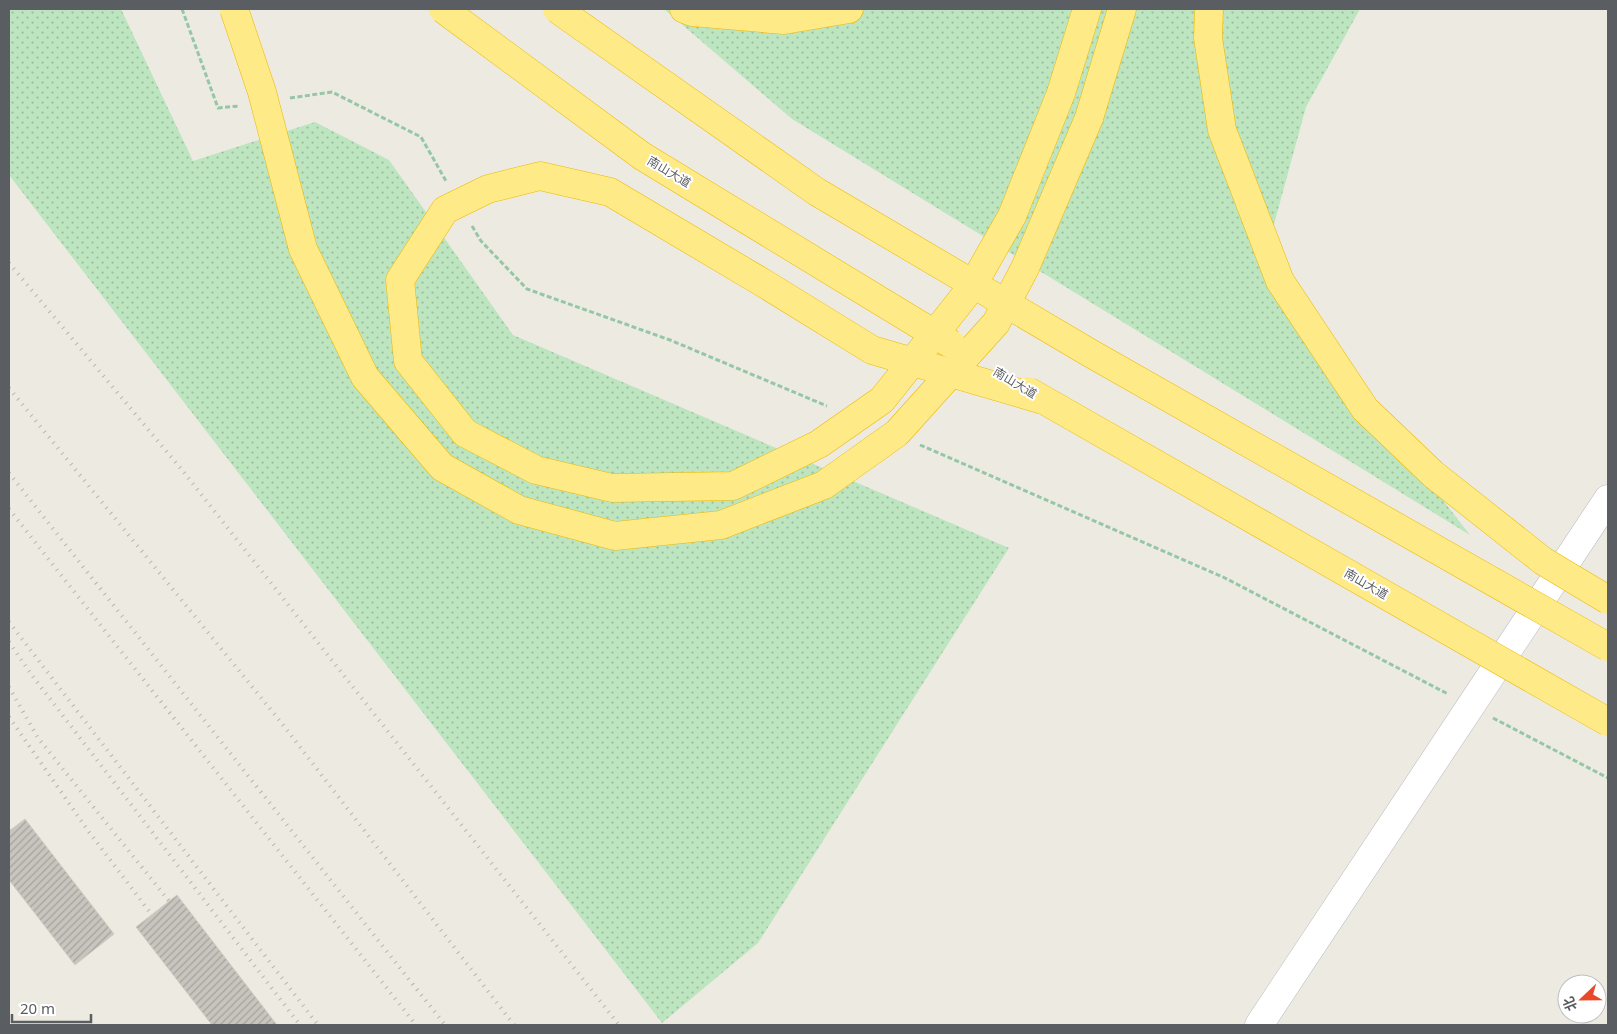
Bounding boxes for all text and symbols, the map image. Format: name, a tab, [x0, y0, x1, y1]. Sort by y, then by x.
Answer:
street label: 南山大道	[644, 152, 694, 191]
street label: 南山大道	[990, 363, 1040, 402]
street label: 南山大道	[1341, 564, 1391, 603]
north arrow	[1557, 974, 1607, 1024]
scale bar	[12, 992, 91, 1024]
text: 北	[1558, 994, 1581, 1014]
text: 20 m	[20, 998, 55, 1018]

